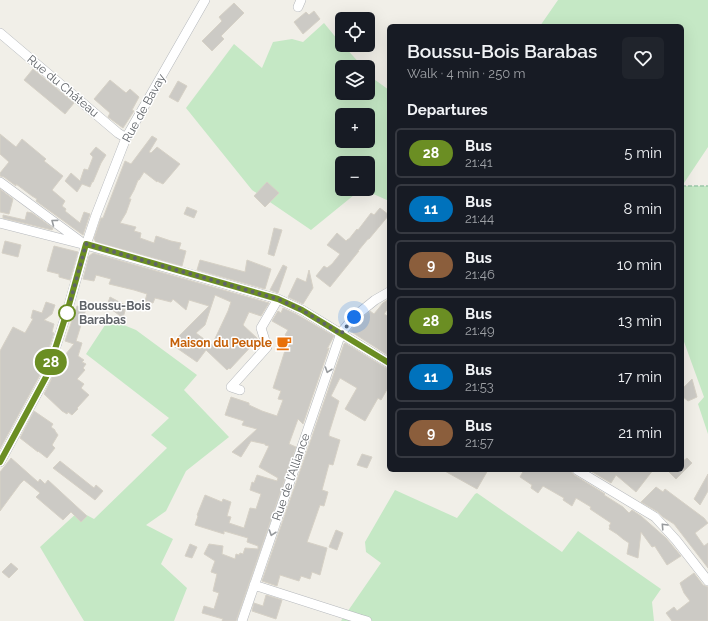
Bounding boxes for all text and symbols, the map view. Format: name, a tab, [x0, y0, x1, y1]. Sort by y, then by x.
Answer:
map controls	[335, 12, 375, 196]
button: locate	[335, 12, 375, 52]
button: heart	[622, 37, 664, 79]
text: Boussu-Bois Barabas	[407, 40, 597, 62]
street label: Rue du Château	[24, 52, 102, 120]
button: layers	[335, 60, 375, 100]
text: Walk · 4 min · 250 m	[407, 66, 525, 81]
street label: Rue de Bavay	[119, 71, 169, 145]
text: Departures	[407, 101, 488, 119]
button: +	[335, 108, 375, 148]
text: Bus	[465, 137, 492, 155]
text: 5 min	[624, 144, 662, 162]
text: 28	[423, 145, 439, 161]
text: 21:41	[465, 155, 492, 170]
button: −	[335, 156, 375, 196]
text: Bus	[465, 193, 492, 211]
text: 8 min	[623, 200, 662, 218]
text: 11	[424, 201, 438, 217]
text: 21:44	[465, 211, 494, 226]
one-way arrow	[52, 220, 59, 227]
text: Bus	[465, 249, 492, 267]
text: 10 min	[617, 256, 662, 274]
text: 9	[427, 257, 435, 273]
text: 21:46	[465, 267, 495, 282]
place label: Boussu-Bois Barabas	[79, 299, 151, 327]
marker: Boussu-Bois Barabas	[58, 304, 76, 322]
text: Bus	[465, 305, 492, 323]
your location	[344, 307, 364, 327]
text: 13 min	[618, 312, 662, 330]
text: 28	[423, 313, 439, 329]
text: 21:49	[465, 323, 495, 338]
cafe icon: Maison du Peuple	[275, 334, 293, 352]
place label: Maison du Peuple	[170, 336, 272, 350]
line badge: 28	[33, 349, 69, 375]
text: 28	[43, 354, 59, 370]
text: Bus	[465, 361, 492, 379]
one-way arrow	[324, 367, 333, 374]
text: 17 min	[618, 368, 662, 386]
text: 11	[424, 369, 438, 385]
text: 21:53	[465, 379, 494, 394]
text: Bus	[465, 417, 492, 435]
text: 21 min	[618, 424, 662, 442]
text: 9	[427, 425, 435, 441]
street label: Rue de l'Alliance	[269, 431, 313, 523]
text: 21:57	[465, 435, 494, 450]
one-way arrow	[661, 523, 668, 531]
one-way arrow	[268, 529, 276, 536]

